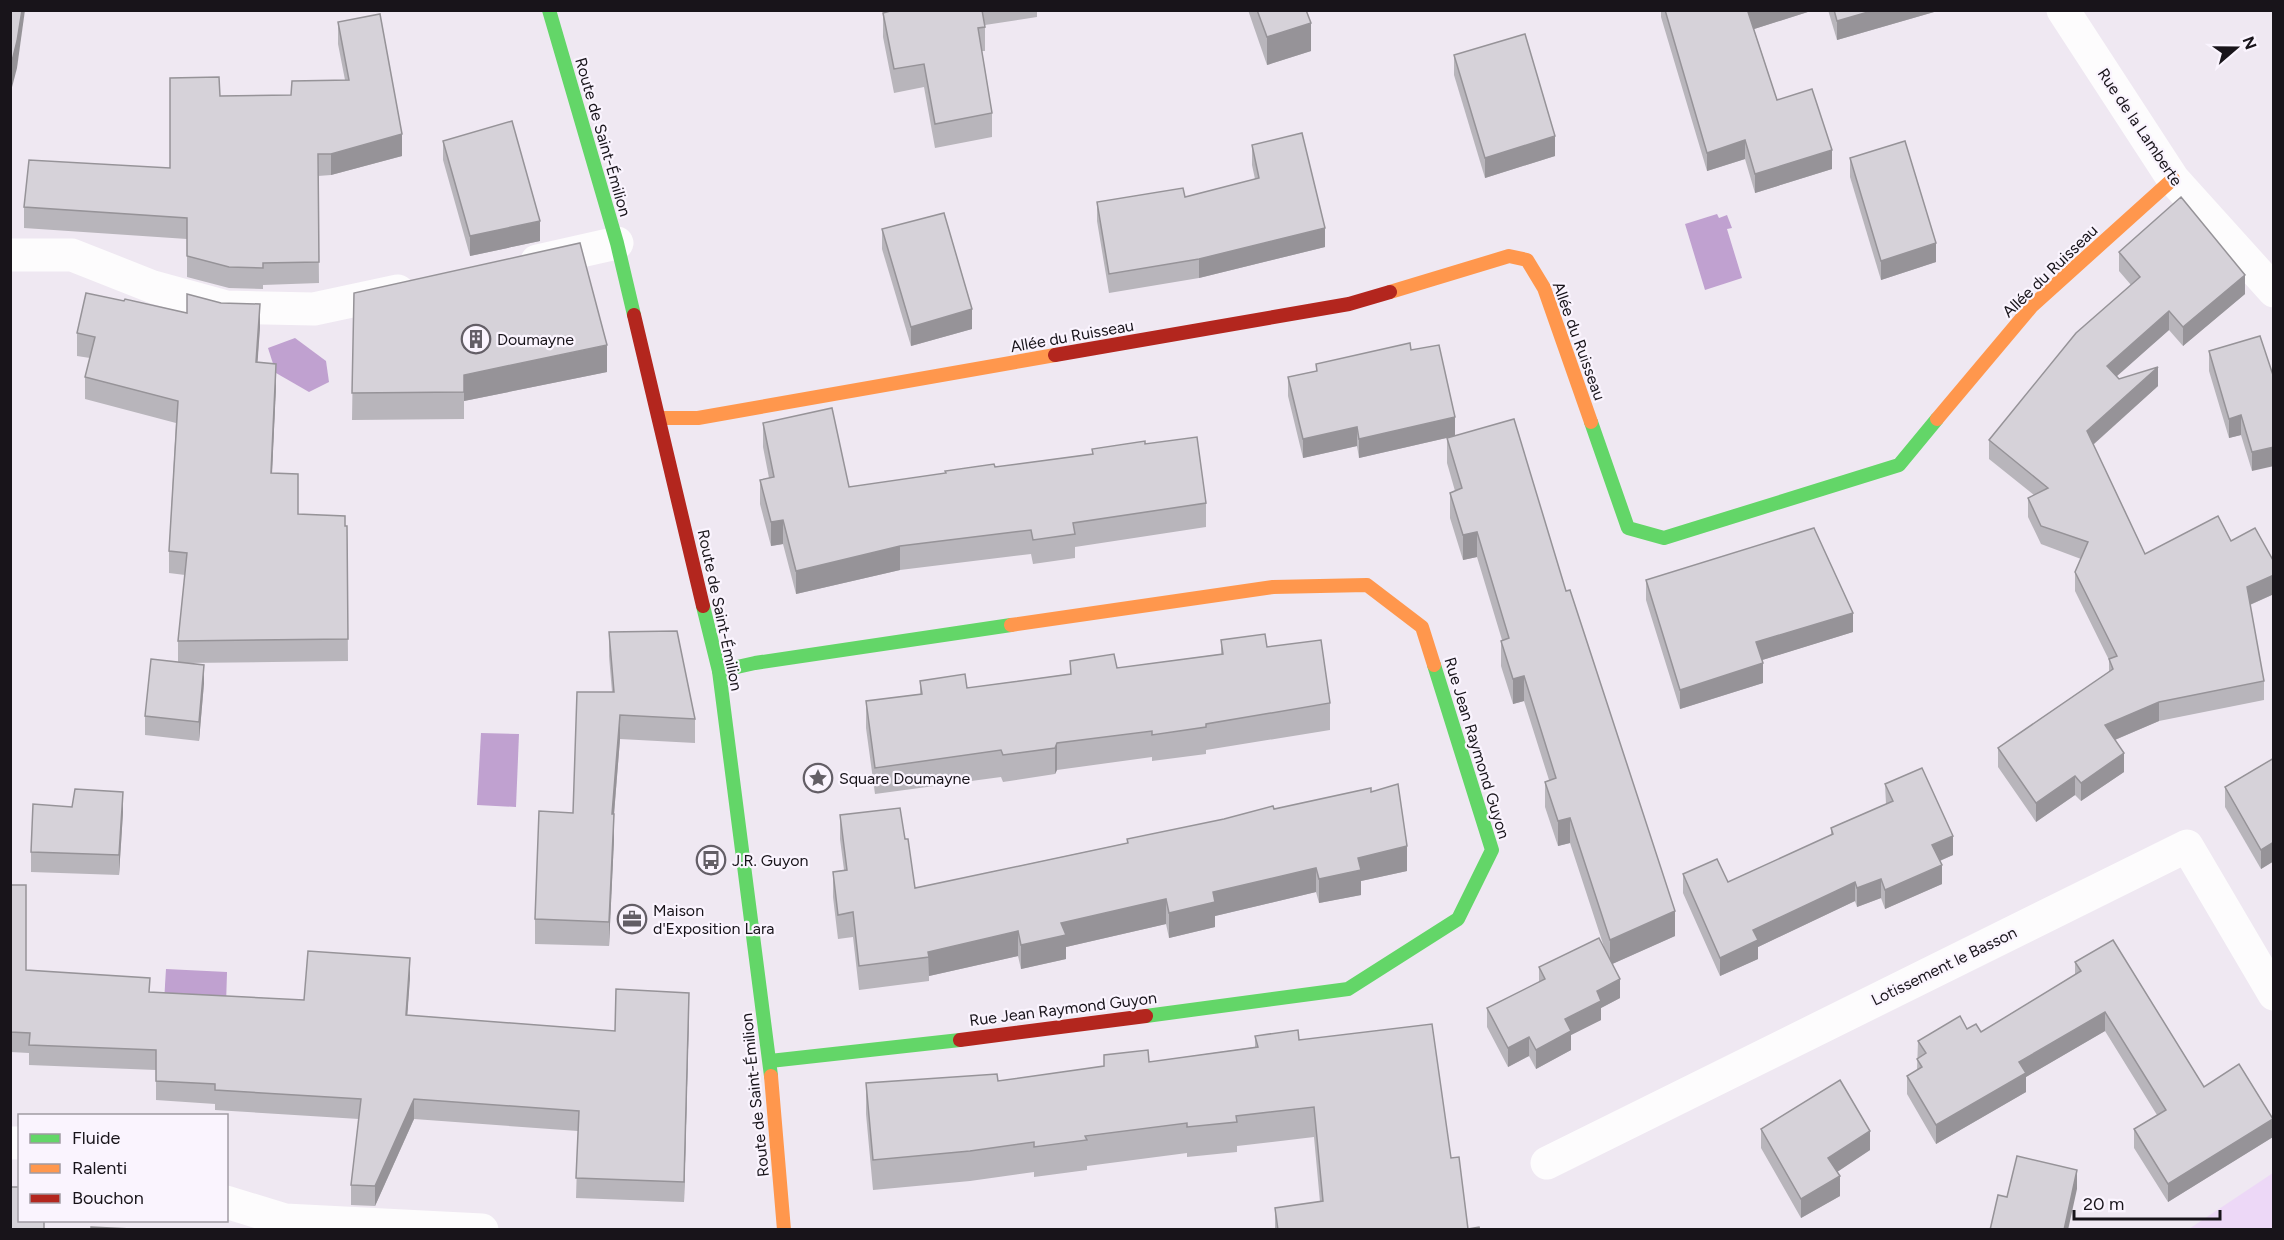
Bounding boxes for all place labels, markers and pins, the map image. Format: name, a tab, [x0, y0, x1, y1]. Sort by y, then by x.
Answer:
building icon: Doumayne	[460, 323, 492, 355]
place label: Doumayne	[497, 330, 574, 349]
place icon: Square Doumayne	[802, 762, 834, 794]
place label: Square Doumayne	[839, 769, 970, 788]
bus stop icon: J.R. Guyon	[695, 844, 727, 876]
place label: J.R. Guyon	[732, 851, 808, 870]
place label: Maison d'Exposition Lara	[653, 901, 775, 938]
office icon: Maison d'Exposition Lara	[616, 903, 648, 935]

